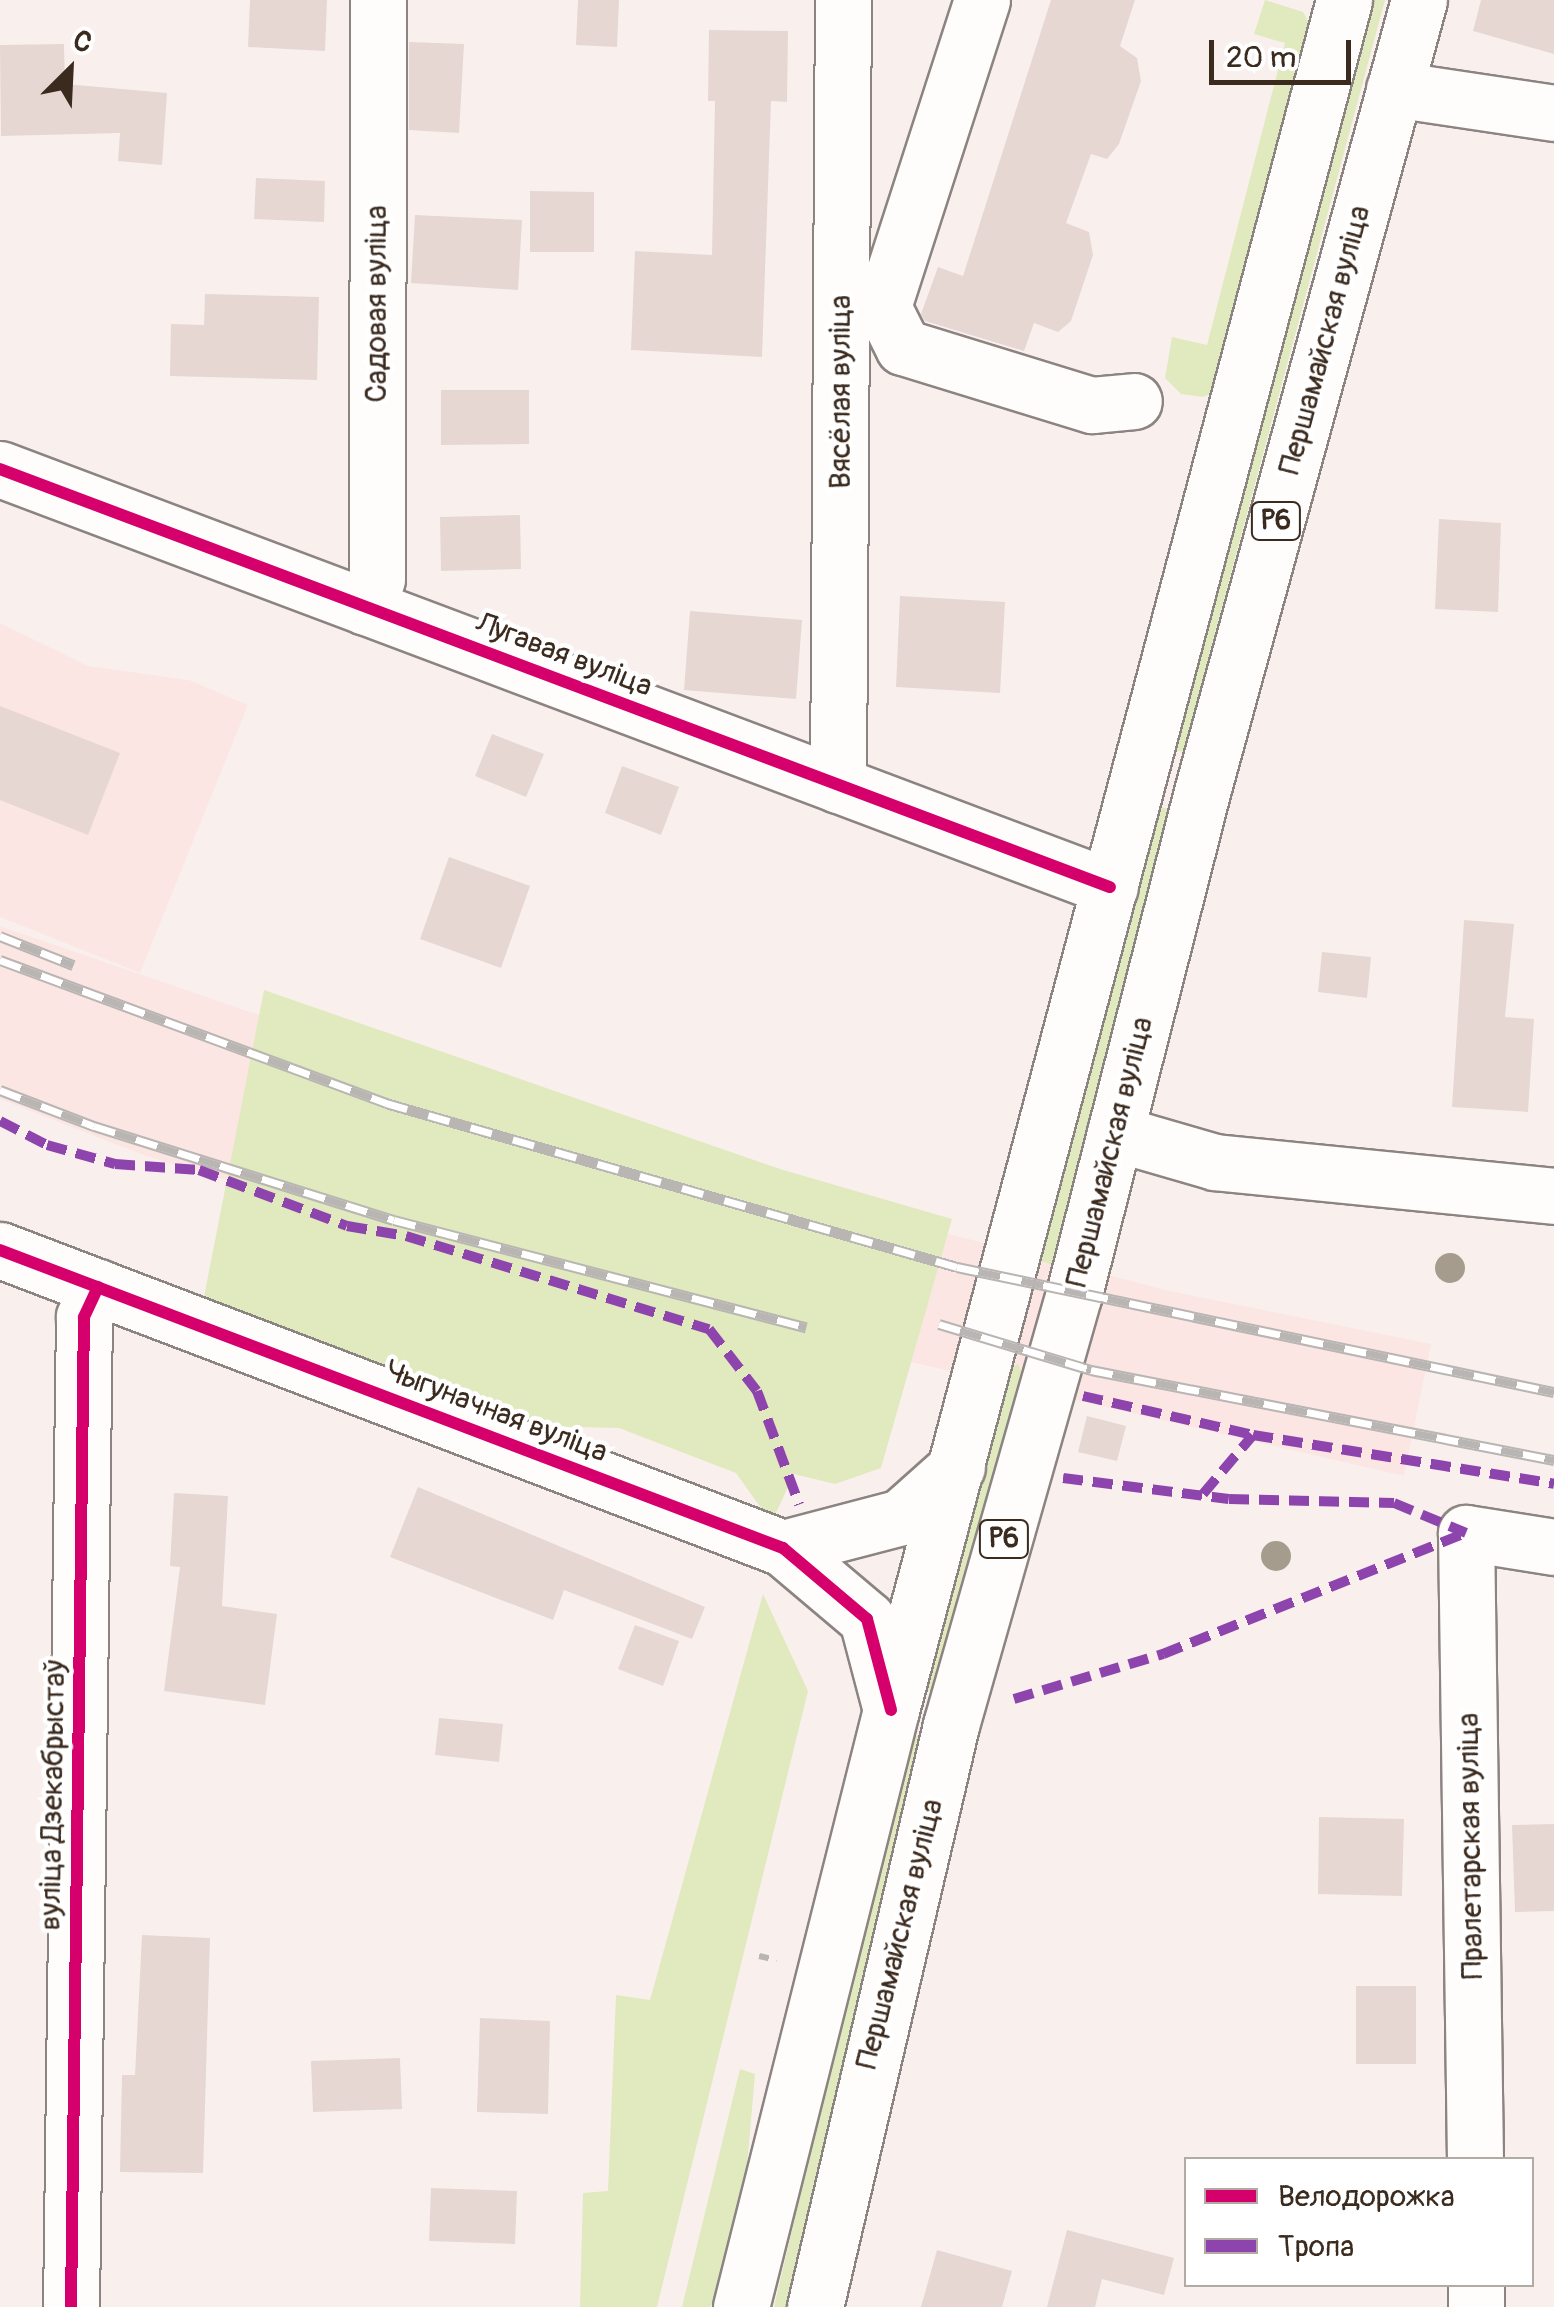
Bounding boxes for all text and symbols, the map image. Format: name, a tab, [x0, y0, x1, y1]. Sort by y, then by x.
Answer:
north arrow	[20, 20, 120, 120]
scale bar	[1214, 20, 1356, 82]
text: С	[67, 23, 97, 62]
text: 20 m	[1226, 39, 1296, 76]
street label: Першамайская вуліца	[1272, 202, 1378, 478]
street label: Садовая вуліца	[359, 205, 395, 403]
street label: Вясёлая вуліца	[823, 295, 859, 489]
road number: Р6	[1248, 498, 1304, 544]
street label: Лугавая вуліца	[471, 605, 657, 705]
street label: Першамайская вуліца	[1059, 1013, 1161, 1291]
street label: Чыгуначная вуліца	[380, 1353, 612, 1471]
road number: Р6	[976, 1516, 1032, 1562]
street label: вуліца Дзекабрыстаў	[33, 1659, 73, 1931]
street label: Пралетарская вуліца	[1451, 1712, 1491, 1980]
street label: Першамайская вуліца	[849, 1795, 951, 2073]
legend	[1184, 2157, 1534, 2287]
text: Велодорожка	[1278, 2178, 1455, 2215]
text: Тропа	[1278, 2228, 1354, 2265]

